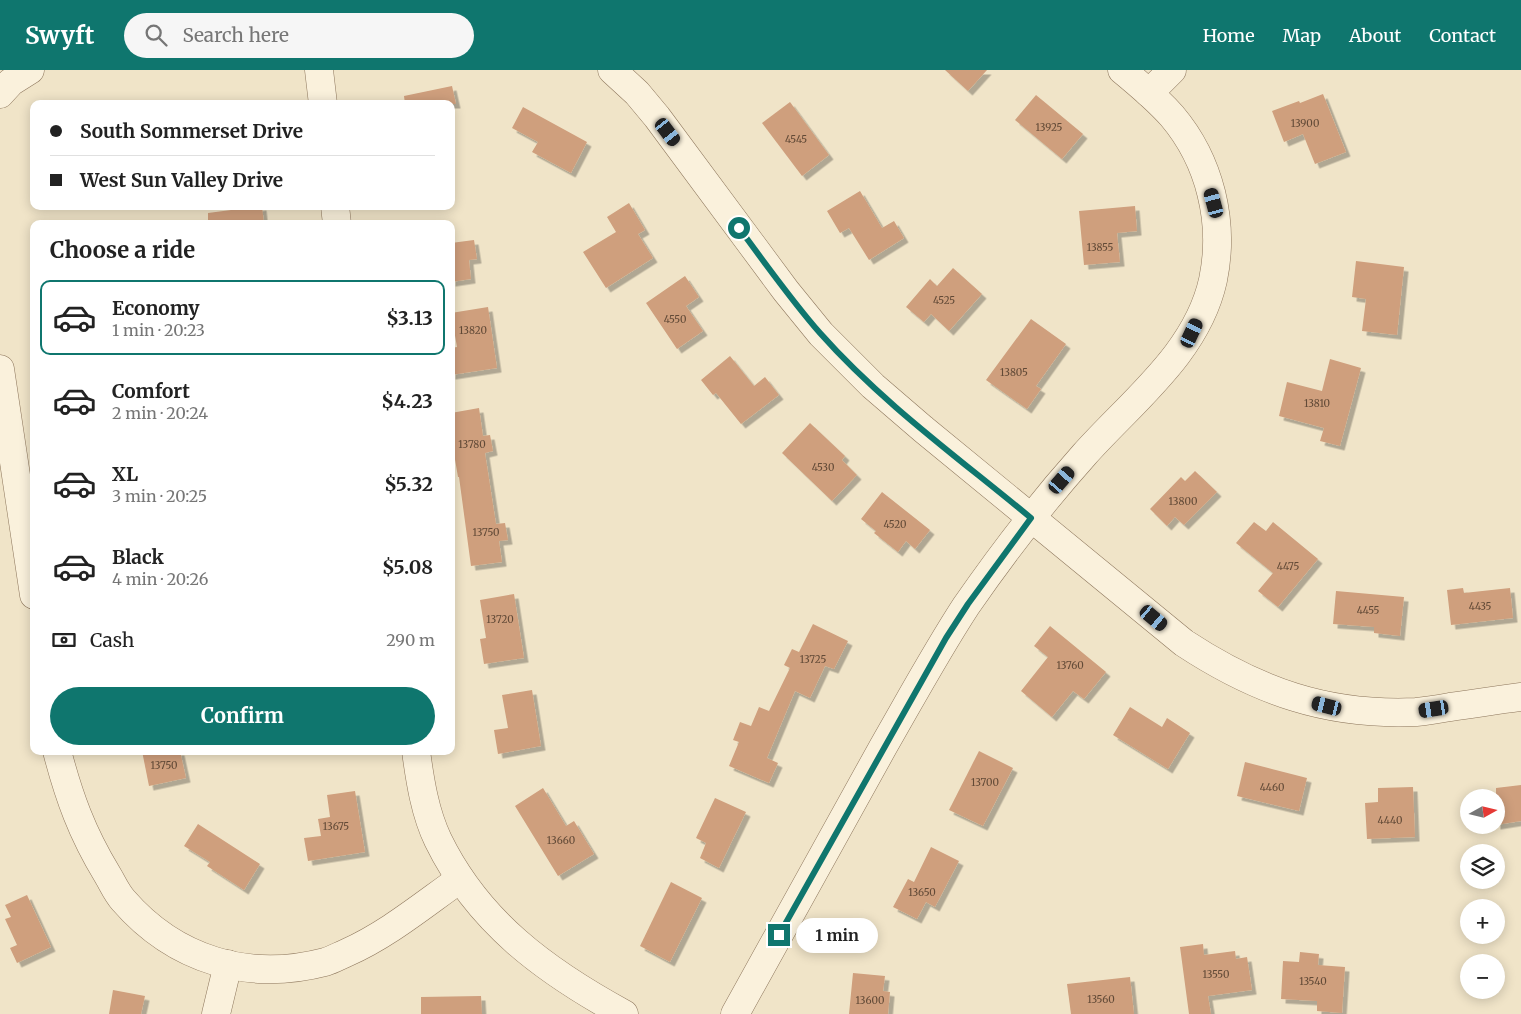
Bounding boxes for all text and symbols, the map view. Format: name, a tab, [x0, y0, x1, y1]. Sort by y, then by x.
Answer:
search box	[124, 13, 474, 58]
text: Swyft	[25, 20, 94, 51]
icon: search	[142, 21, 170, 49]
text: Search here	[182, 23, 289, 47]
text: Home	[1203, 24, 1255, 47]
text: Map	[1283, 24, 1321, 47]
text: About	[1349, 24, 1401, 47]
text: Contact	[1429, 24, 1496, 47]
car	[652, 116, 683, 148]
house number: 13900	[1291, 117, 1319, 130]
text: South Sommerset Drive	[80, 119, 303, 143]
house number: 13925	[1036, 121, 1063, 134]
house number: 4545	[785, 133, 807, 146]
text: West Sun Valley Drive	[80, 168, 283, 192]
car	[1202, 187, 1225, 219]
route start	[728, 217, 750, 239]
text: Choose a ride	[50, 236, 195, 264]
house number: 13855	[1087, 241, 1113, 254]
house number: 4525	[933, 294, 955, 307]
icon: car	[52, 295, 97, 340]
text: Economy	[112, 296, 200, 320]
text: $3.13	[386, 306, 433, 330]
house number: 4550	[664, 313, 686, 326]
car	[1178, 316, 1205, 350]
text: 1 min · 20:23	[112, 320, 205, 340]
house number: 13820	[459, 324, 487, 337]
house number: 13805	[1000, 366, 1028, 379]
icon: car	[52, 378, 97, 423]
text: Comfort	[112, 379, 190, 403]
text: $4.23	[381, 389, 433, 413]
house number: 13810	[1304, 397, 1330, 410]
text: 2 min · 20:24	[112, 403, 208, 423]
house number: 13780	[458, 438, 486, 451]
icon: car	[52, 461, 97, 506]
house number: 4530	[812, 461, 834, 474]
text: XL	[112, 462, 138, 486]
car	[1046, 464, 1077, 496]
text: $5.32	[384, 472, 433, 496]
text: 3 min · 20:25	[112, 486, 207, 506]
house number: 13800	[1169, 495, 1197, 508]
house number: 4520	[884, 518, 906, 531]
house number: 13750	[472, 526, 500, 539]
icon: car	[52, 544, 97, 589]
text: Black	[112, 545, 164, 569]
text: $5.08	[382, 555, 433, 579]
house number: 4475	[1277, 560, 1299, 573]
text: 4 min · 20:26	[112, 569, 208, 589]
house number: 4435	[1469, 600, 1491, 613]
car	[1137, 603, 1170, 633]
house number: 4455	[1357, 604, 1379, 617]
house number: 13720	[486, 613, 514, 626]
icon: cash	[50, 626, 78, 654]
text: Cash	[90, 628, 134, 652]
text: 290 m	[386, 630, 435, 650]
house number: 13725	[800, 653, 826, 666]
house number: 13760	[1056, 659, 1084, 672]
button: Confirm	[50, 687, 435, 745]
car	[1310, 695, 1343, 717]
car	[1418, 699, 1449, 719]
house number: 13750	[150, 759, 178, 772]
house number: 13700	[971, 776, 999, 789]
house number: 4460	[1260, 781, 1284, 794]
north arrow	[1460, 789, 1505, 834]
map controls	[1460, 789, 1505, 999]
house number: 4440	[1378, 814, 1402, 827]
house number: 13675	[323, 820, 349, 833]
house number: 13660	[547, 834, 575, 847]
button: layers	[1460, 844, 1505, 889]
house number: 13650	[908, 886, 936, 899]
button: +	[1460, 899, 1505, 944]
callout: 1 min	[796, 918, 879, 952]
route end	[768, 924, 790, 946]
text: 1 min	[815, 925, 859, 945]
button: −	[1460, 954, 1505, 999]
house number: 13550	[1203, 968, 1229, 981]
house number: 13540	[1299, 975, 1327, 988]
house number: 13560	[1087, 993, 1115, 1006]
house number: 13600	[856, 994, 884, 1007]

